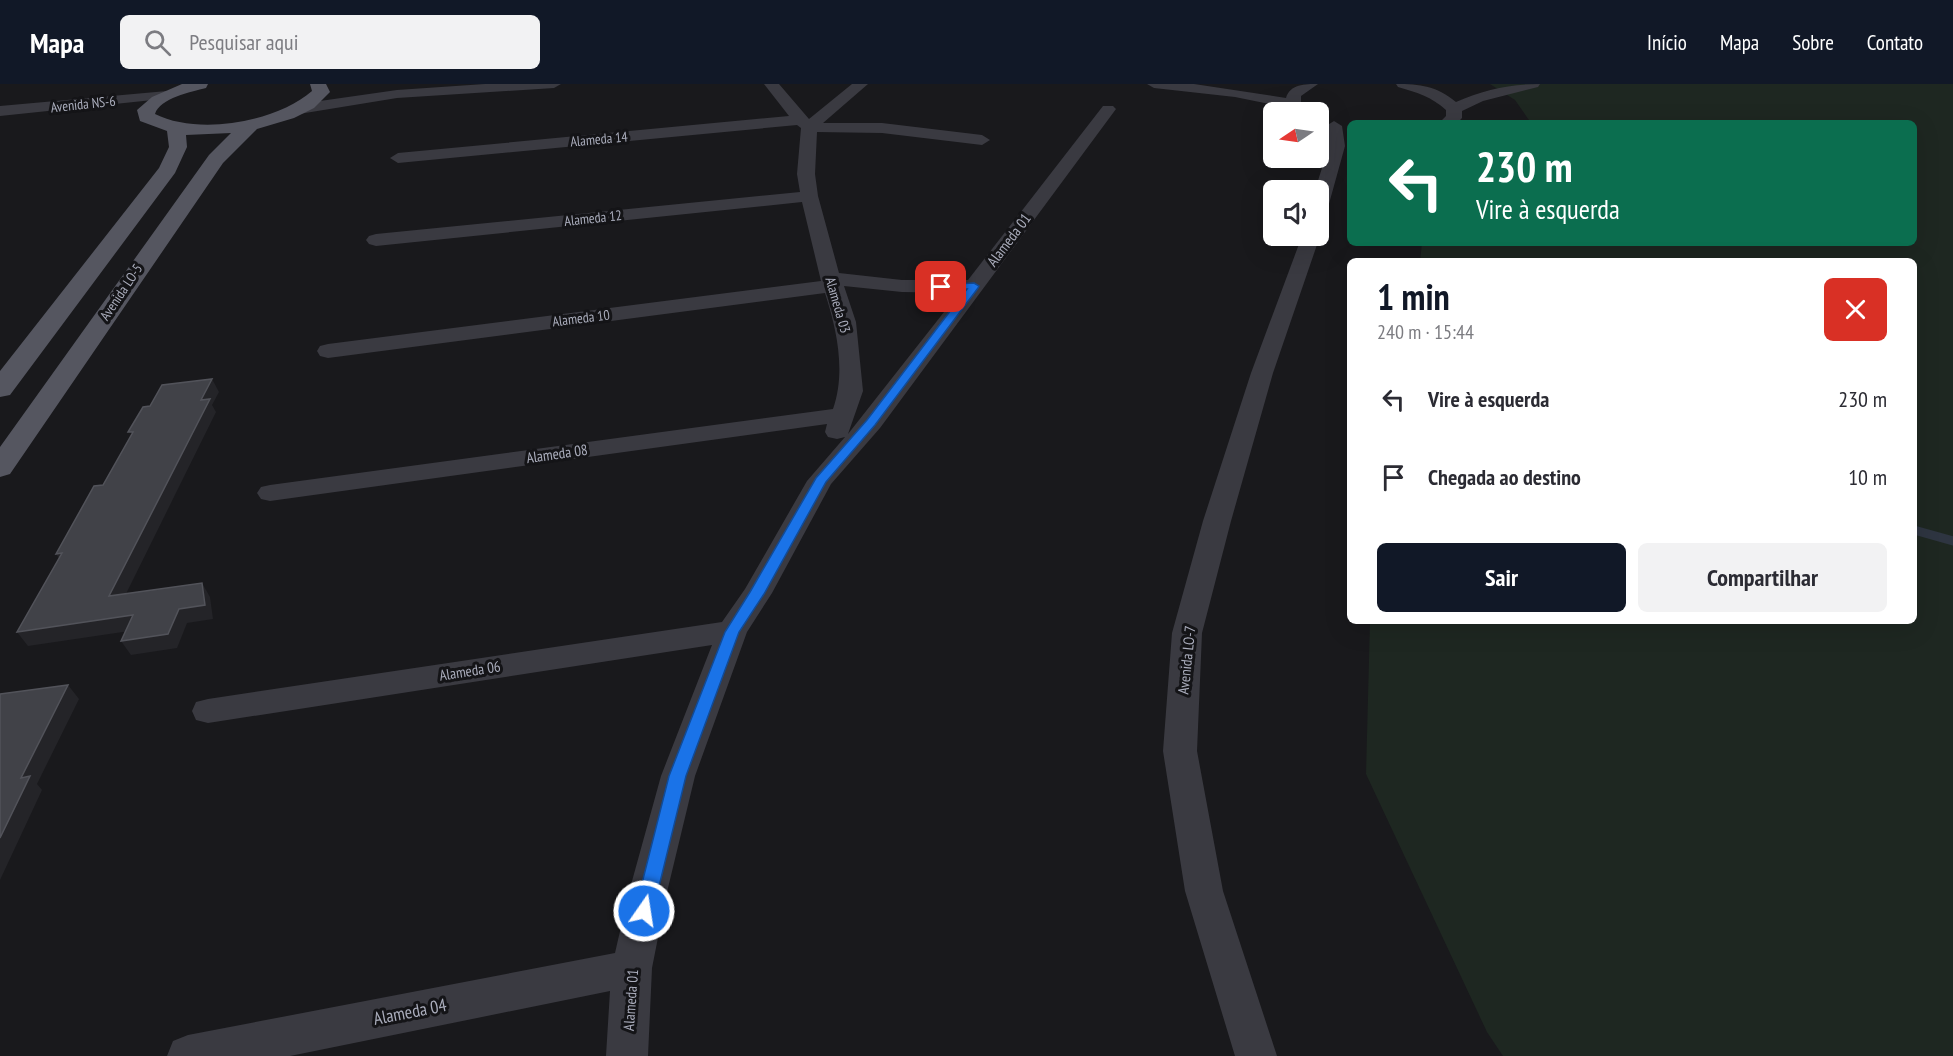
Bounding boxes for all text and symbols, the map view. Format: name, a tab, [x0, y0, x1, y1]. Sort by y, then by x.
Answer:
search box	[120, 15, 540, 69]
text: Mapa	[30, 24, 84, 61]
icon: search	[141, 26, 174, 59]
text: Pesquisar aqui	[189, 28, 298, 56]
text: Início	[1647, 29, 1687, 56]
text: Mapa	[1720, 29, 1759, 56]
text: Sobre	[1792, 29, 1834, 56]
text: Contato	[1867, 29, 1923, 56]
street label: Avenida NS-6	[50, 92, 116, 116]
north arrow	[1263, 102, 1329, 168]
map controls	[1263, 102, 1329, 246]
street label: Alameda 14	[570, 127, 629, 150]
text: 230 m	[1476, 139, 1573, 194]
icon: left	[1377, 144, 1455, 222]
button: sound	[1263, 180, 1329, 246]
text: Vire à esquerda	[1476, 192, 1620, 226]
street label: Alameda 12	[563, 206, 623, 230]
street label: Alameda 01	[982, 209, 1035, 270]
street label: Avenida LO-5	[96, 260, 146, 324]
pin	[915, 261, 966, 312]
icon: arrive	[924, 270, 957, 303]
text: 1 min	[1377, 273, 1450, 320]
street label: Alameda 03	[821, 275, 855, 335]
button: close	[1824, 278, 1887, 341]
street label: Alameda 10	[551, 306, 611, 330]
text: 240 m · 15:44	[1377, 319, 1474, 345]
icon: left	[1377, 383, 1410, 416]
text: Vire à esquerda	[1428, 385, 1549, 413]
text: 230 m	[1838, 385, 1887, 413]
street label: Alameda 08	[525, 440, 589, 467]
icon: arrive	[1377, 461, 1410, 494]
text: Chegada ao destino	[1428, 463, 1581, 491]
text: 10 m	[1848, 463, 1887, 491]
button: Sair	[1377, 543, 1626, 612]
button: Compartilhar	[1638, 543, 1887, 612]
street label: Avenida LO-7	[1173, 625, 1200, 695]
street label: Alameda 06	[438, 656, 502, 685]
position arrow	[612, 879, 676, 943]
street label: Alameda 01	[619, 969, 642, 1031]
street label: Alameda 04	[371, 993, 448, 1030]

